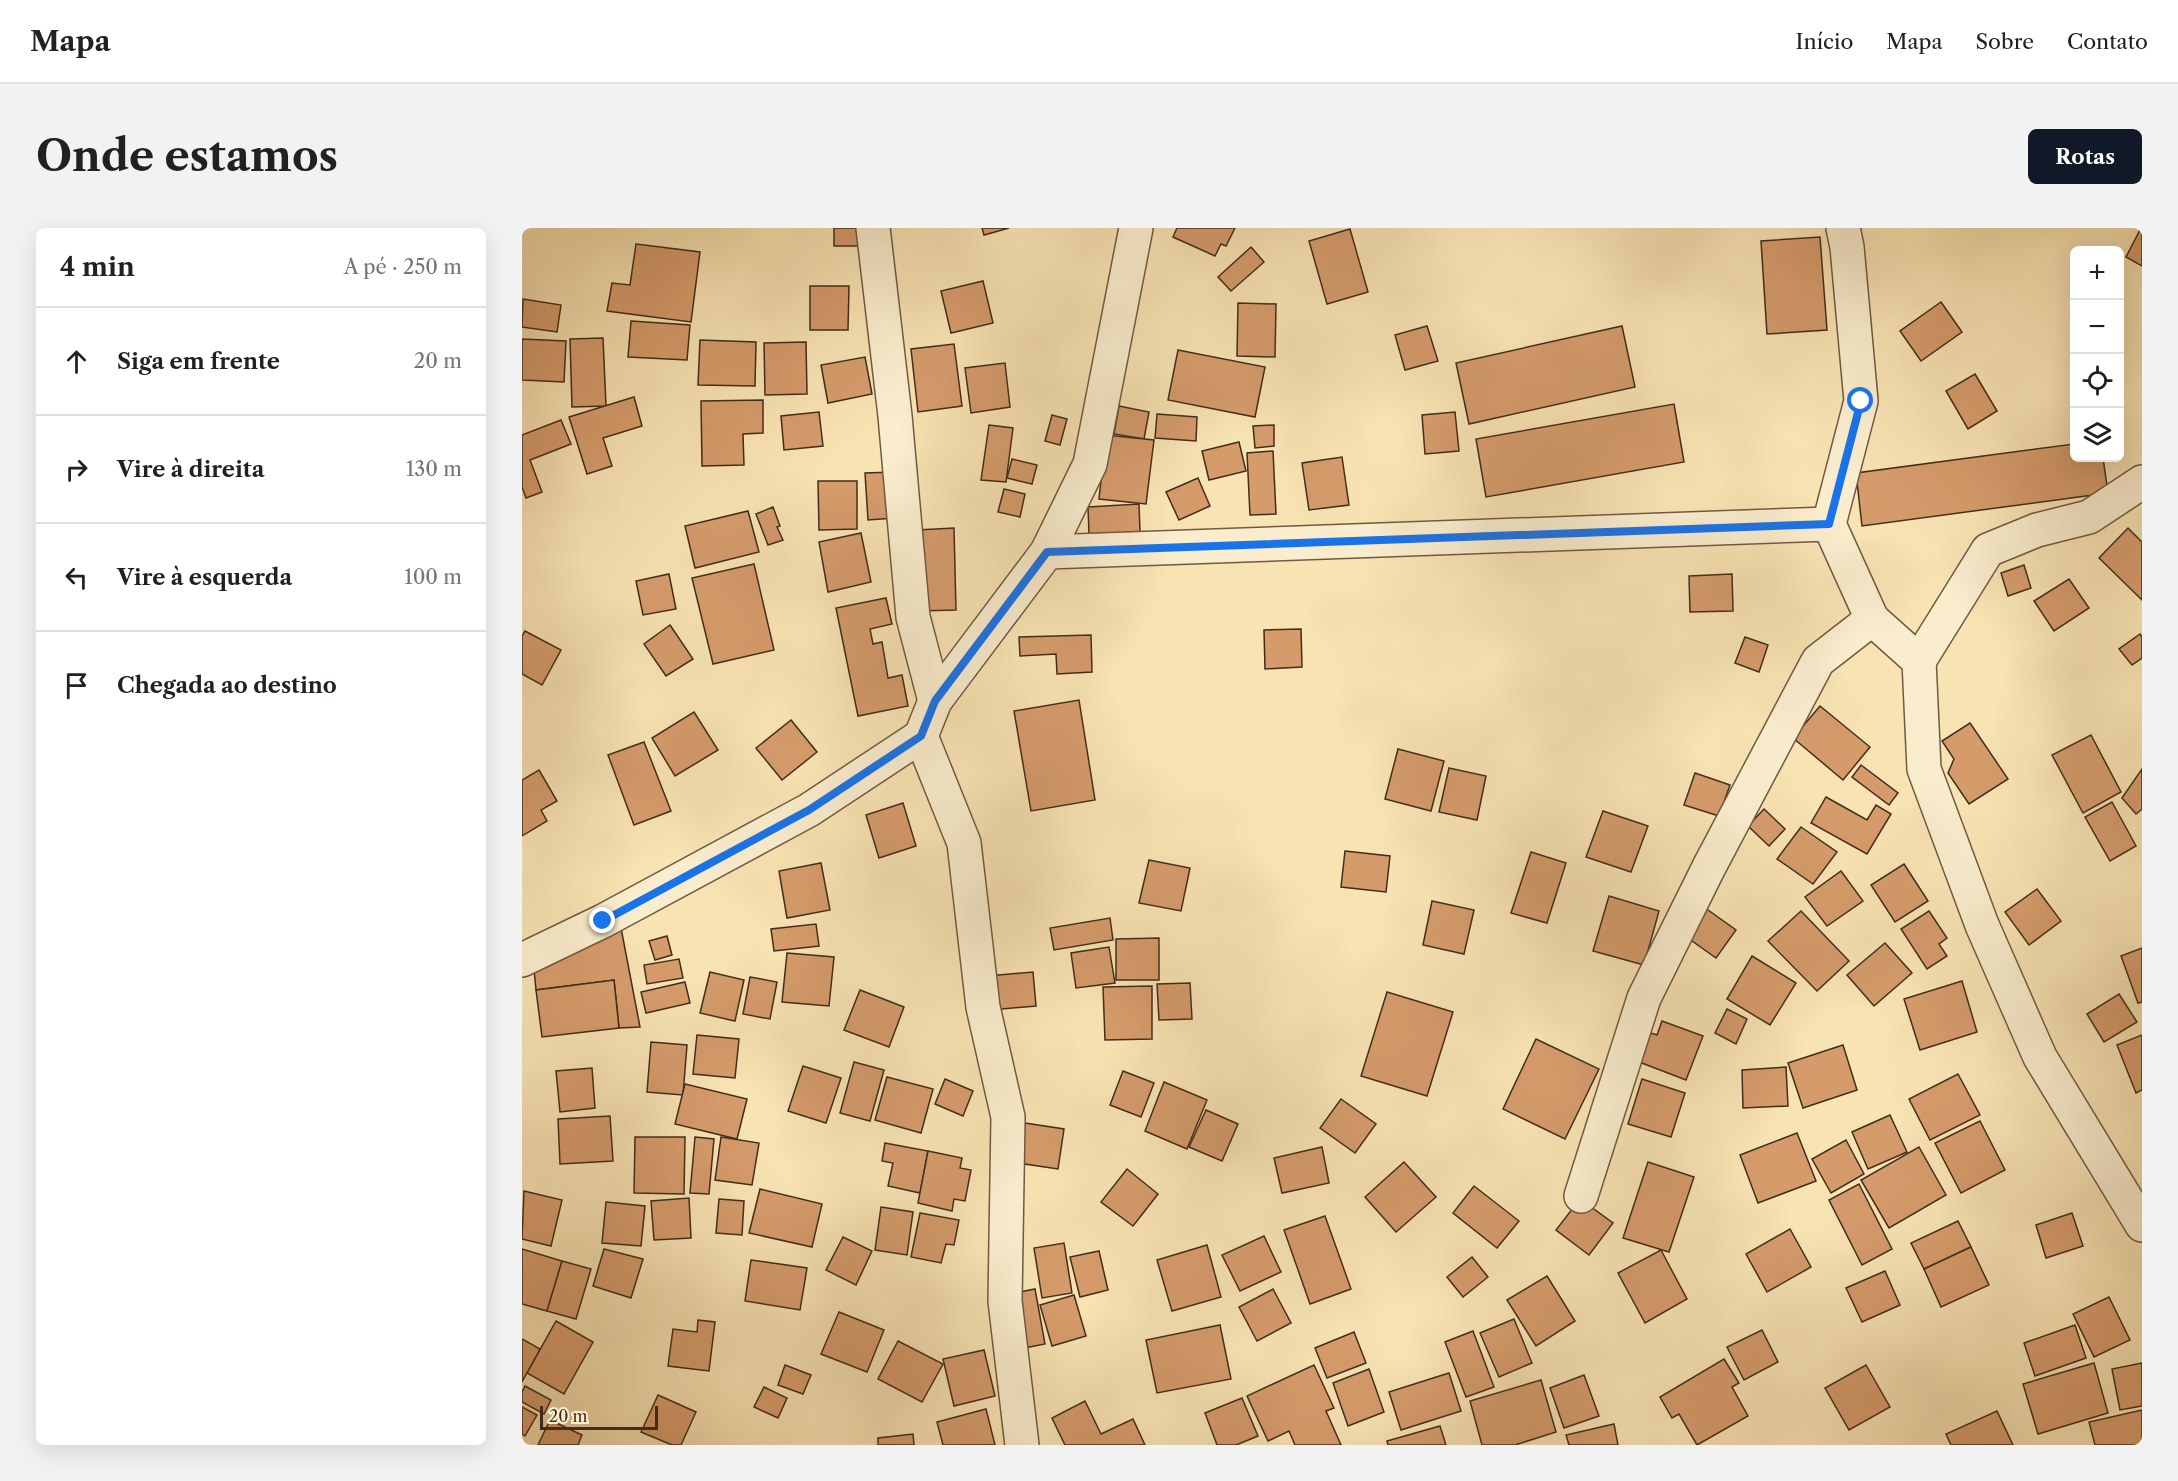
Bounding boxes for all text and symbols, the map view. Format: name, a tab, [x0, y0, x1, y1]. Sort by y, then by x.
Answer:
text: Mapa	[30, 24, 111, 58]
text: Início	[1796, 29, 1853, 54]
text: Mapa	[1886, 29, 1943, 54]
text: Sobre	[1976, 29, 2034, 54]
text: Contato	[2067, 29, 2148, 54]
button: Rotas	[2028, 129, 2142, 184]
text: Onde estamos	[36, 130, 338, 182]
map controls	[2070, 246, 2124, 462]
button: +	[2070, 246, 2124, 300]
text: 4 min	[60, 251, 135, 283]
text: A pé · 250 m	[344, 255, 462, 279]
button: −	[2070, 300, 2124, 354]
icon: ahead	[60, 345, 93, 378]
text: Siga em frente	[117, 348, 280, 375]
text: 20 m	[414, 349, 462, 373]
button: locate	[2070, 354, 2124, 408]
route start	[1847, 387, 1873, 413]
button: layers	[2070, 408, 2124, 462]
icon: right	[60, 453, 93, 486]
text: Vire à direita	[117, 456, 264, 483]
text: 130 m	[406, 457, 462, 481]
icon: left	[60, 561, 93, 594]
text: Vire à esquerda	[117, 564, 292, 591]
text: 100 m	[404, 565, 462, 589]
icon: arrive	[60, 669, 93, 702]
text: Chegada ao destino	[117, 672, 337, 699]
route end	[589, 907, 615, 933]
scale bar	[540, 1403, 658, 1430]
text: 20 m	[549, 1406, 588, 1426]

